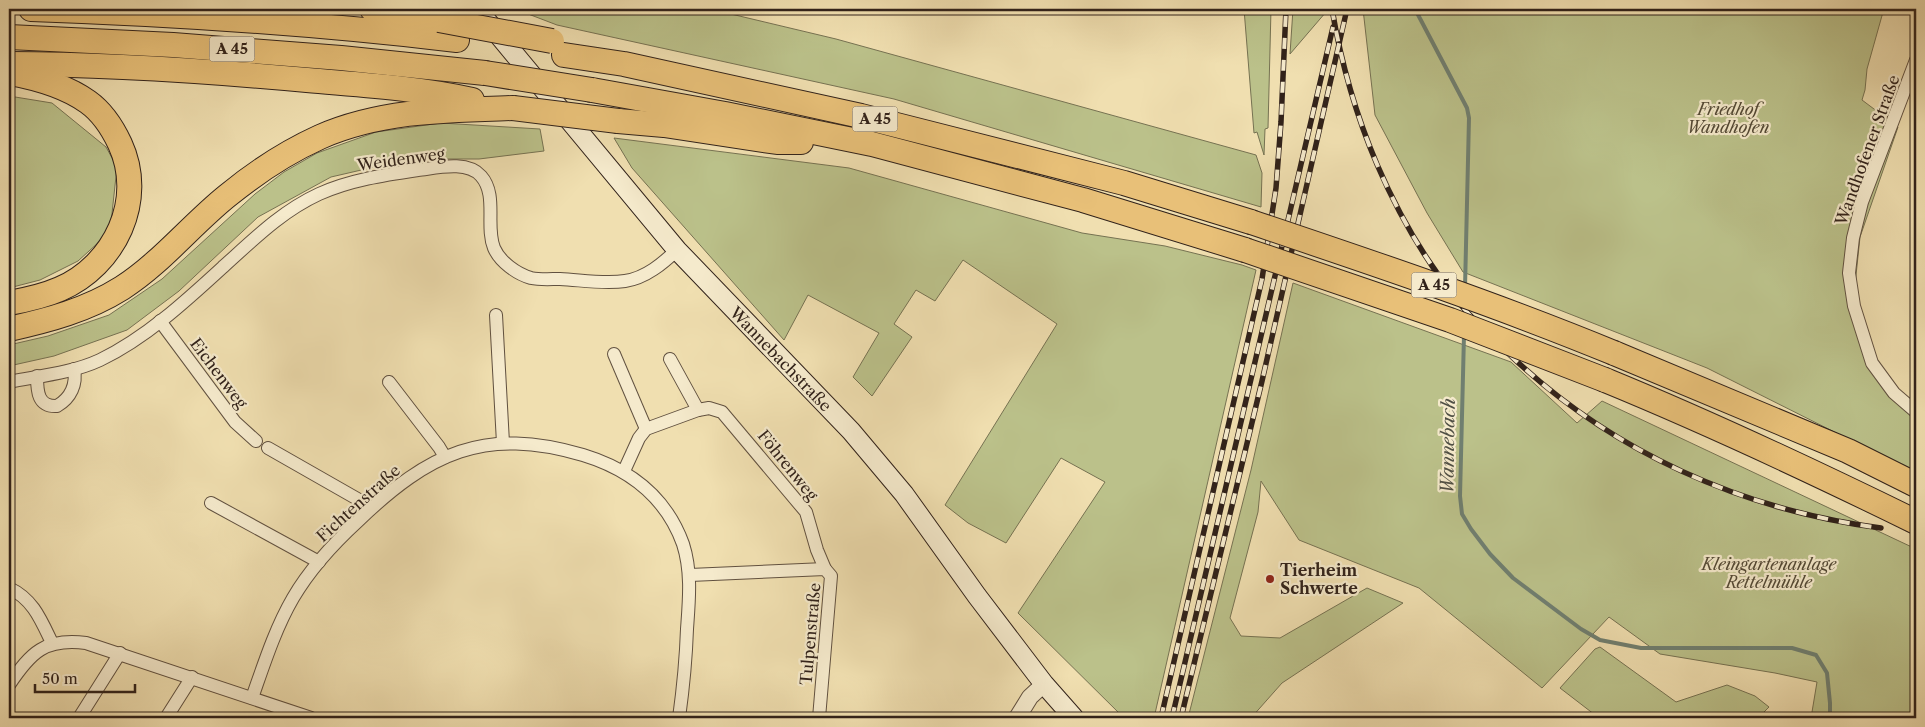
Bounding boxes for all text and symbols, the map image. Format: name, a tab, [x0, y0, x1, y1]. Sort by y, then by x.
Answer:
road number: A 45	[210, 36, 254, 62]
street label: Wandhofener Straße	[1830, 72, 1904, 229]
park label: Friedhof Wandhofen	[1687, 99, 1769, 137]
road number: A 45	[852, 106, 898, 132]
street label: Weidenweg	[355, 143, 447, 175]
road number: A 45	[1412, 272, 1456, 298]
street label: Wannebachstraße	[725, 302, 836, 416]
street label: Eichenweg	[186, 334, 252, 413]
water label: Wannebach	[1436, 398, 1460, 494]
street label: Föhrenweg	[754, 426, 823, 505]
street label: Fichtenstraße	[312, 460, 404, 546]
park label: Kleingartenanlage Rettelmühle	[1700, 554, 1838, 592]
place label: Tierheim Schwerte	[1280, 560, 1358, 598]
marker: Tierheim Schwerte	[1264, 573, 1276, 585]
street label: Tulpenstraße	[796, 582, 824, 686]
scale bar	[35, 662, 135, 694]
text: 50 m	[42, 669, 78, 688]

